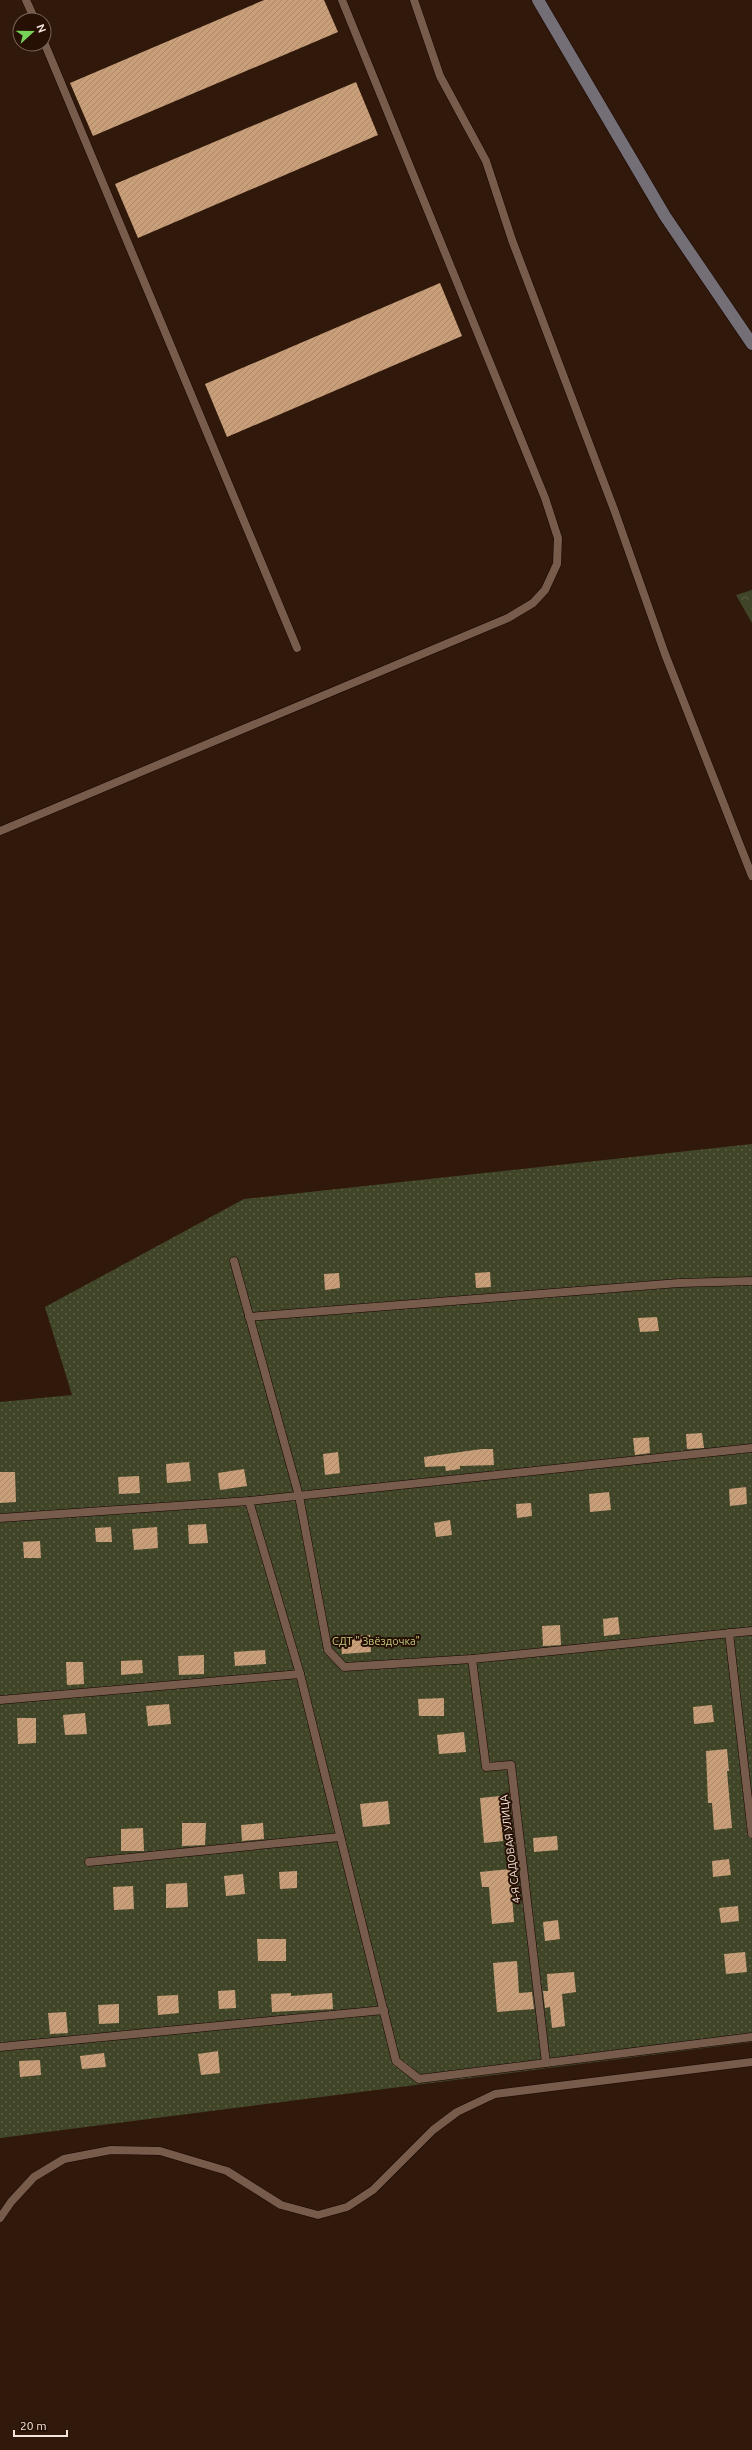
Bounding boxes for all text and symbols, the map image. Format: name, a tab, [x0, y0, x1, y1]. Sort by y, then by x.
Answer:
north arrow	[12, 12, 52, 52]
text: N	[34, 22, 48, 34]
park label: СДТ " Звёздочка"	[332, 1635, 420, 1647]
street label: 4-Я САДОВАЯ УЛИЦА	[497, 1793, 523, 1904]
scale bar	[14, 2412, 67, 2438]
text: 20 m	[20, 2419, 47, 2432]

